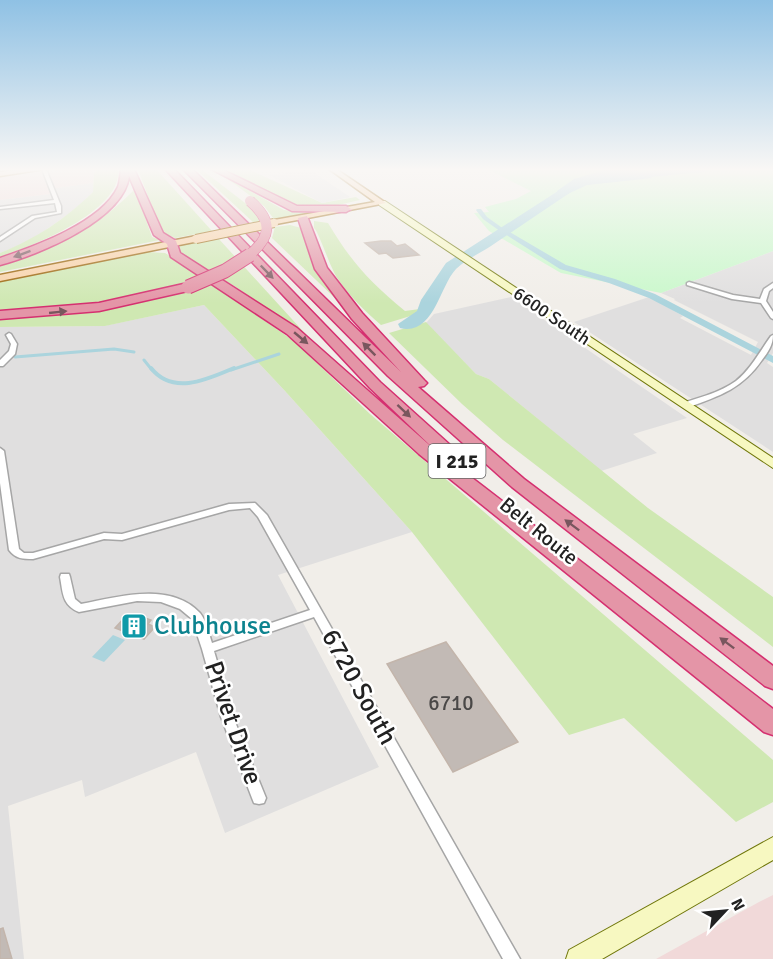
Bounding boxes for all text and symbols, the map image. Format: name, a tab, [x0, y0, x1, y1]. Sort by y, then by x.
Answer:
one-way arrow	[13, 249, 31, 259]
one-way arrow	[260, 264, 274, 279]
street label: 6600 South	[509, 282, 595, 350]
one-way arrow	[49, 307, 68, 317]
one-way arrow	[293, 331, 308, 344]
one-way arrow	[362, 343, 376, 357]
one-way arrow	[396, 404, 411, 418]
road number: I 215	[428, 444, 486, 478]
street label: Belt Route	[495, 492, 583, 570]
one-way arrow	[564, 519, 579, 531]
place label: Clubhouse	[154, 610, 271, 642]
building icon: Clubhouse	[119, 611, 149, 641]
street label: 6720 South	[314, 624, 404, 750]
one-way arrow	[719, 638, 734, 650]
street label: Privet Drive	[197, 657, 269, 789]
house number: 6710	[428, 690, 474, 716]
north arrow	[695, 881, 755, 941]
text: N	[726, 895, 749, 914]

